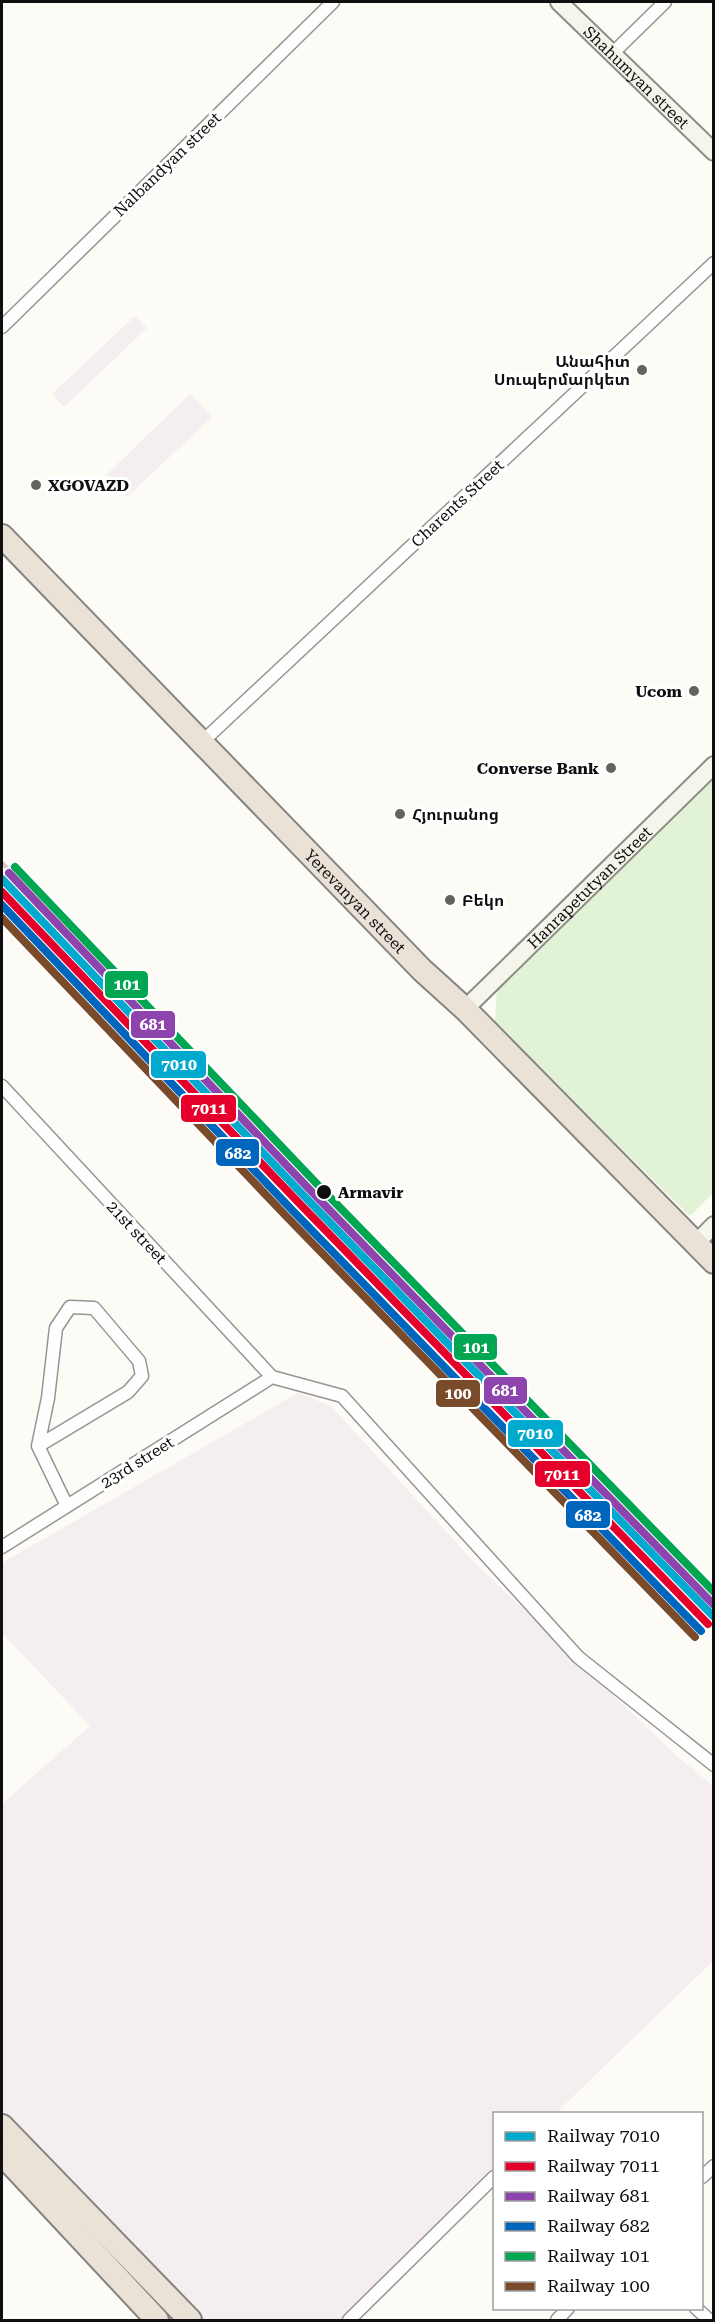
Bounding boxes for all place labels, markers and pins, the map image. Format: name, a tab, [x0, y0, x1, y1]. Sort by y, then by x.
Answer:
place label: Անահիտ Սուպերմարկետ	[494, 352, 630, 389]
marker: Անահիտ Սուպերմարկետ	[635, 363, 649, 377]
place label: XGOVAZD	[48, 476, 129, 495]
marker: XGOVAZD	[29, 478, 43, 492]
place label: Ucom	[635, 682, 683, 701]
marker: Ucom	[687, 684, 701, 698]
place label: Converse Bank	[477, 759, 599, 778]
marker: Converse Bank	[604, 761, 618, 775]
place label: Հյուրանոց	[412, 805, 499, 824]
marker: Հյուրանոց	[393, 807, 407, 821]
place label: Բեկո	[462, 891, 504, 910]
marker: Բեկո	[443, 893, 457, 907]
marker: Armavir	[315, 1183, 333, 1201]
place label: Armavir	[338, 1183, 403, 1202]

